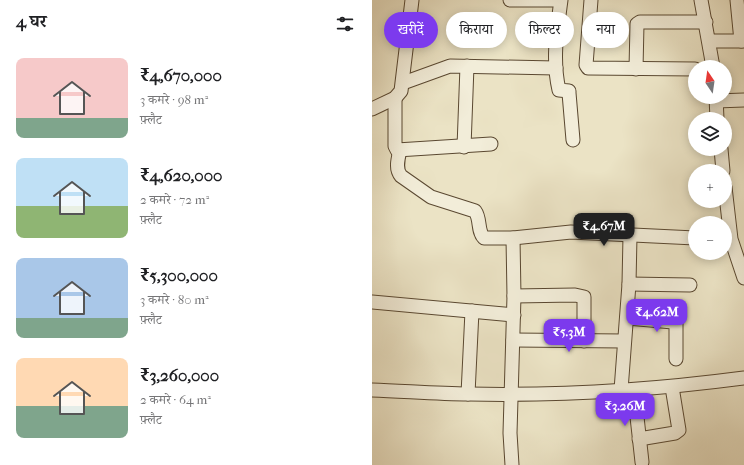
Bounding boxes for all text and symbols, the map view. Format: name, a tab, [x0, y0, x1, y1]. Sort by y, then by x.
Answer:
text: 4 घर	[16, 11, 47, 31]
chip: खरीदें	[384, 12, 438, 48]
chip: किराया	[446, 12, 507, 48]
chip: फ़िल्टर	[515, 12, 574, 48]
chip: नया	[582, 12, 629, 48]
icon: filters	[334, 13, 356, 35]
north arrow	[688, 60, 732, 104]
map controls	[688, 60, 732, 260]
text: ₹4,670,000	[140, 65, 222, 85]
icon: home	[48, 74, 96, 122]
text: 3 कमरे · 98 m²	[140, 92, 208, 107]
text: फ़्लैट	[140, 112, 162, 127]
button: layers	[688, 112, 732, 156]
button: +	[688, 164, 732, 208]
text: ₹4,620,000	[140, 165, 223, 185]
icon: home	[48, 174, 96, 222]
text: 2 कमरे · 72 m²	[140, 192, 209, 207]
text: फ़्लैट	[140, 212, 162, 227]
pin: ₹4.67M	[571, 213, 637, 247]
button: −	[688, 216, 732, 260]
text: ₹4.67M	[583, 218, 625, 233]
text: ₹5,300,000	[140, 265, 218, 285]
icon: home	[48, 274, 96, 322]
text: 3 कमरे · 80 m²	[140, 292, 209, 307]
pin: ₹4.62M	[624, 299, 690, 333]
text: ₹4.62M	[635, 304, 679, 319]
text: फ़्लैट	[140, 312, 162, 327]
pin: ₹5.3M	[541, 319, 597, 353]
text: ₹5.3M	[553, 324, 585, 339]
text: ₹3,260,000	[140, 365, 219, 385]
icon: home	[48, 374, 96, 422]
text: 2 कमरे · 64 m²	[140, 392, 211, 407]
pin: ₹3.26M	[592, 393, 658, 427]
text: ₹3.26M	[605, 398, 645, 413]
text: फ़्लैट	[140, 412, 162, 427]

